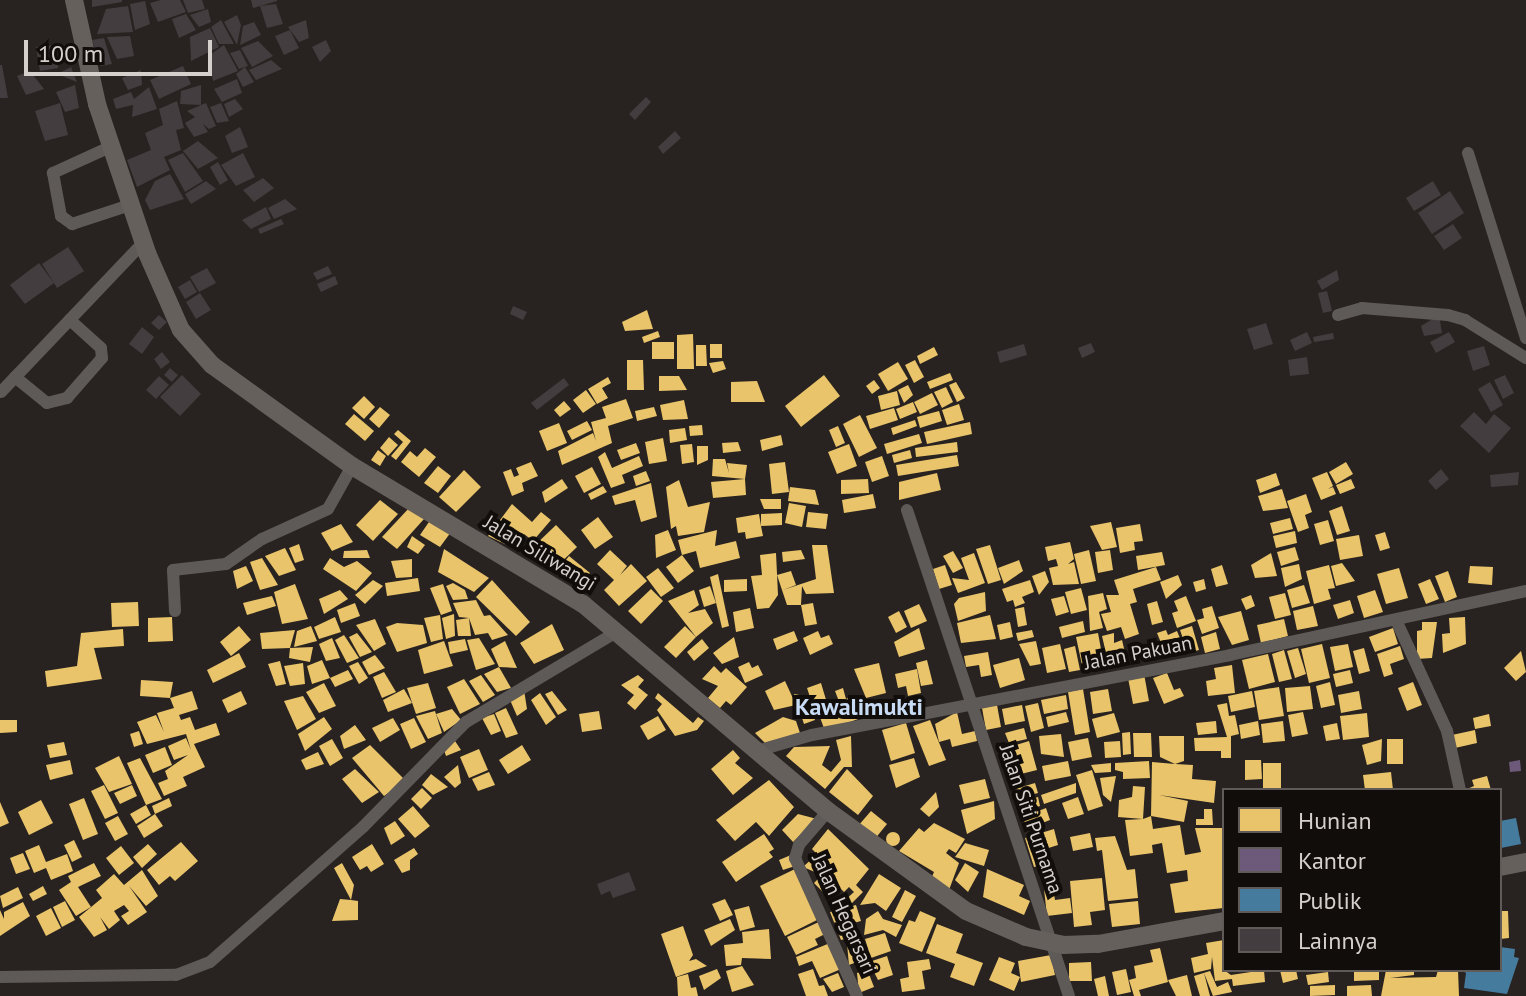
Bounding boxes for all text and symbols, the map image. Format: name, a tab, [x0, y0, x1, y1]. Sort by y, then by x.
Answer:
scale bar	[28, 24, 216, 74]
text: 100 m	[38, 38, 103, 69]
street label: Jalan Siliwangi	[480, 510, 600, 596]
street label: Jalan Pakuan	[1082, 631, 1194, 675]
district label: Kawalimukti	[795, 693, 923, 721]
street label: Jalan Siti Purnama	[994, 741, 1068, 897]
legend	[1222, 788, 1502, 972]
text: Hunian	[1298, 805, 1372, 836]
text: Kantor	[1298, 845, 1366, 876]
street label: Jalan Hegarsari	[807, 850, 881, 978]
text: Publik	[1298, 885, 1361, 916]
text: Lainnya	[1298, 925, 1378, 956]

